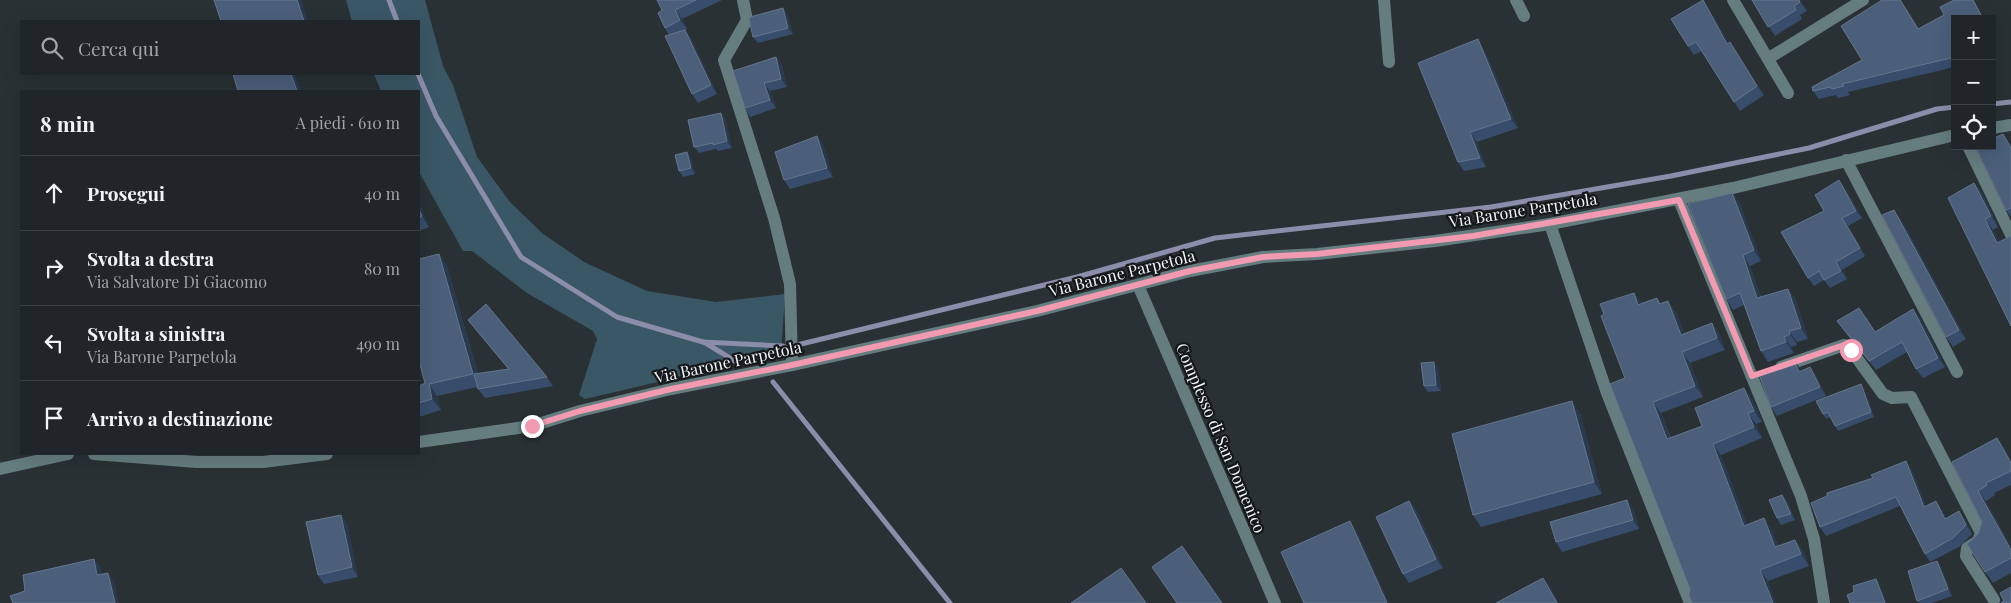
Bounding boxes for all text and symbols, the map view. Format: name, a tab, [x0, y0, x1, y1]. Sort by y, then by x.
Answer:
map controls	[1951, 15, 1996, 150]
button: +	[1951, 15, 1996, 60]
search box	[20, 20, 420, 75]
icon: search	[38, 34, 66, 62]
text: Cerca qui	[78, 35, 159, 61]
button: −	[1951, 60, 1996, 105]
button: locate	[1951, 105, 1996, 150]
text: 8 min	[40, 109, 95, 137]
text: A piedi · 610 m	[296, 112, 400, 133]
icon: ahead	[40, 179, 68, 207]
text: Prosegui	[87, 180, 165, 206]
text: 40 m	[364, 183, 400, 204]
street label: Via Barone Parpetola	[1446, 187, 1599, 232]
street label: Via Barone Parpetola	[1046, 244, 1197, 301]
text: Svolta a destra	[87, 245, 214, 271]
icon: right	[40, 254, 68, 282]
text: 80 m	[364, 258, 400, 279]
text: Via Salvatore Di Giacomo	[87, 271, 267, 292]
text: Svolta a sinistra	[87, 320, 225, 346]
icon: left	[40, 329, 68, 357]
text: 490 m	[356, 333, 400, 354]
street label: Via Barone Parpetola	[651, 336, 803, 388]
route start	[1840, 339, 1863, 362]
street label: Complesso di San Domenico	[1172, 340, 1271, 536]
text: Via Barone Parpetola	[87, 346, 237, 367]
icon: arrive	[40, 404, 68, 432]
text: Arrivo a destinazione	[87, 405, 273, 431]
route end	[521, 415, 544, 438]

